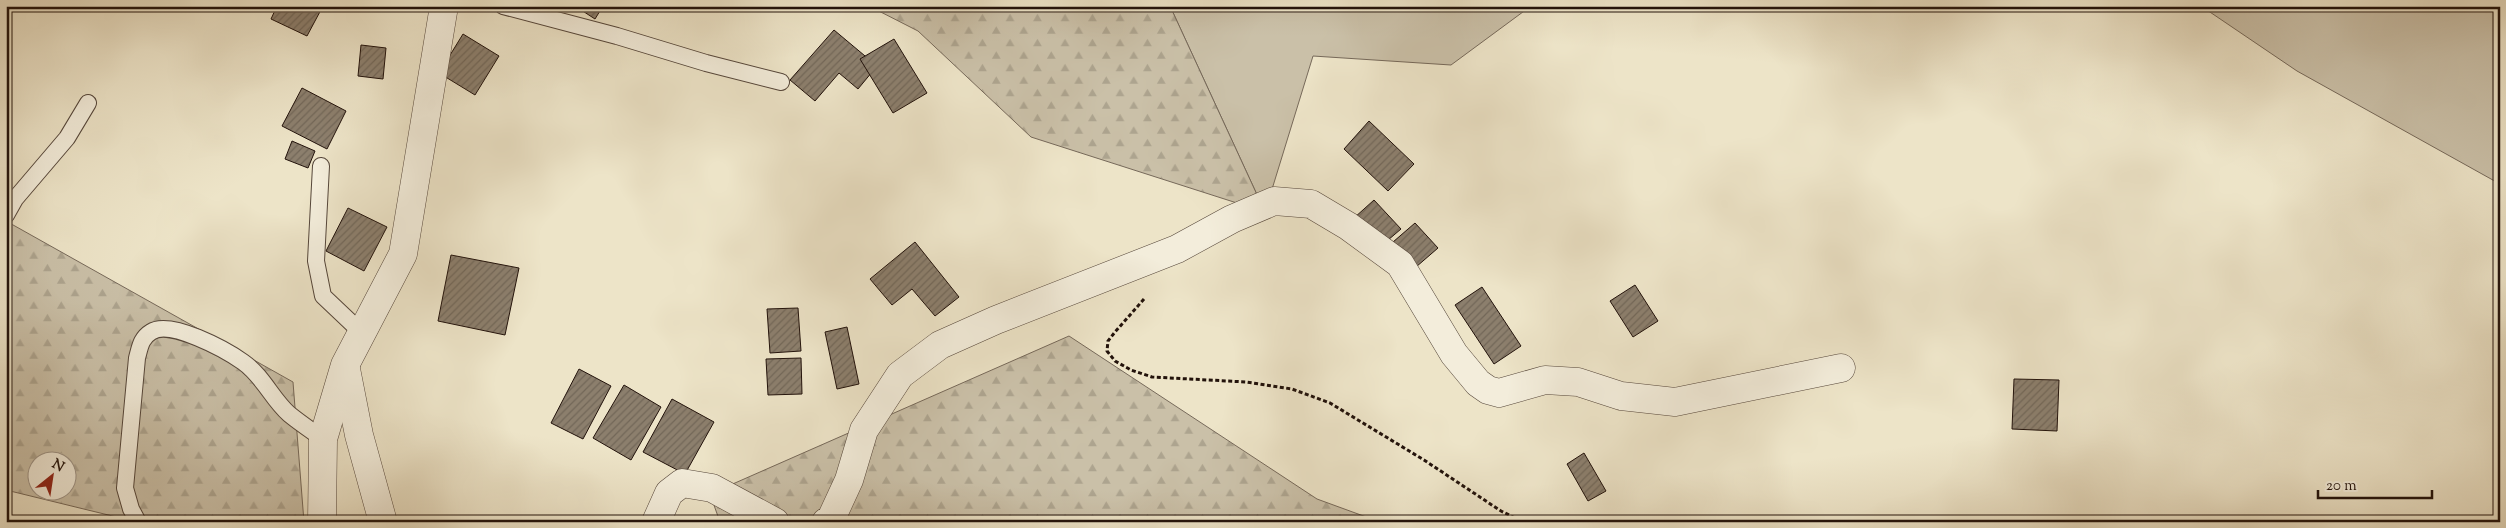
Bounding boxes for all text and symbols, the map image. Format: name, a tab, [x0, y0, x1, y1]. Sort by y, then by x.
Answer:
north arrow	[28, 450, 78, 500]
text: N	[48, 455, 67, 478]
scale bar	[2318, 468, 2432, 500]
text: 20 m	[2326, 476, 2357, 497]

